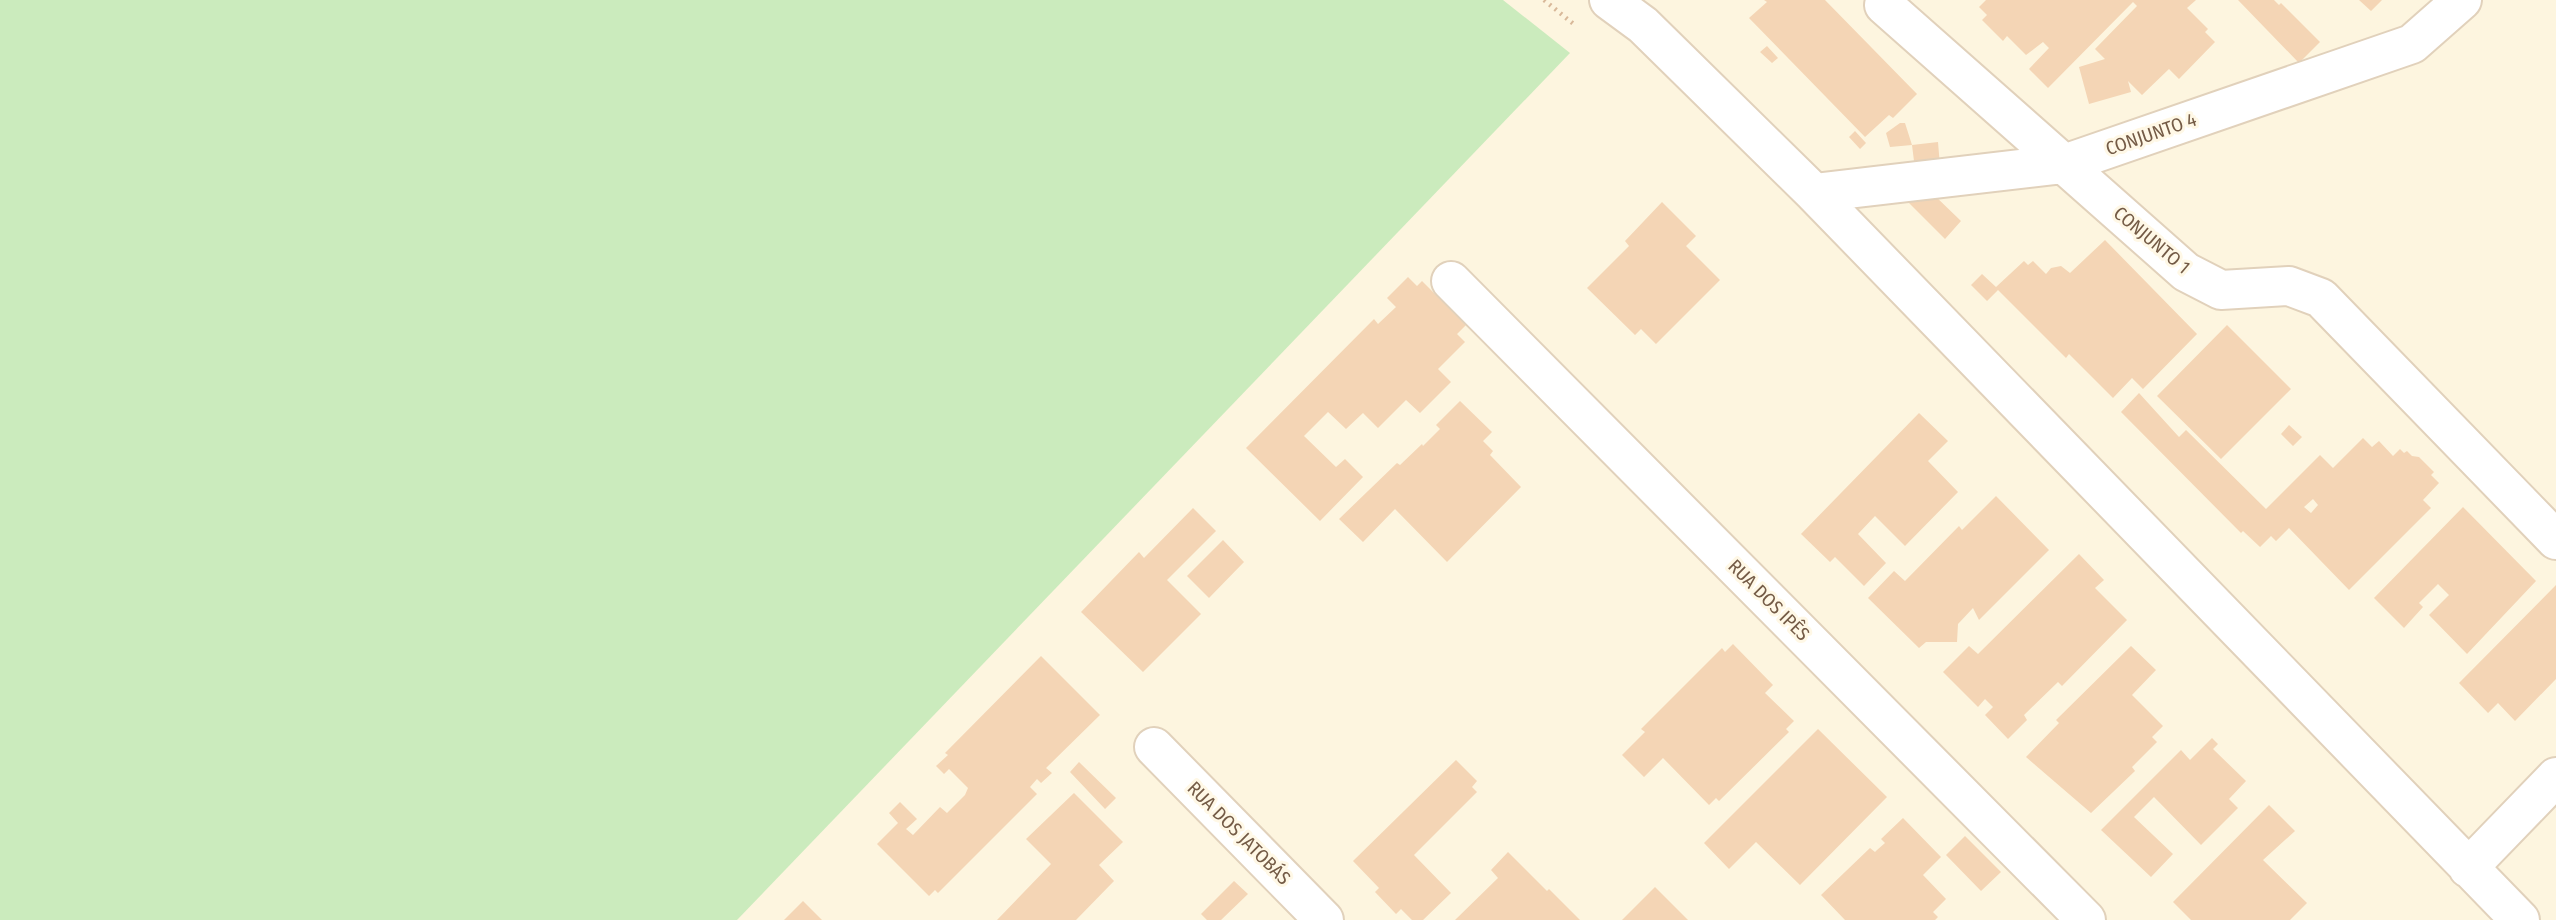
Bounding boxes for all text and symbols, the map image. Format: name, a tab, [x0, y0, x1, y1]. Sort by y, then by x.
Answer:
street label: CONJUNTO 4	[2103, 108, 2199, 160]
street label: CONJUNTO 1	[2109, 201, 2195, 279]
street label: RUA DOS IPÊS	[1724, 555, 1814, 645]
street label: RUA DOS JATOBÁS	[1183, 777, 1295, 889]

